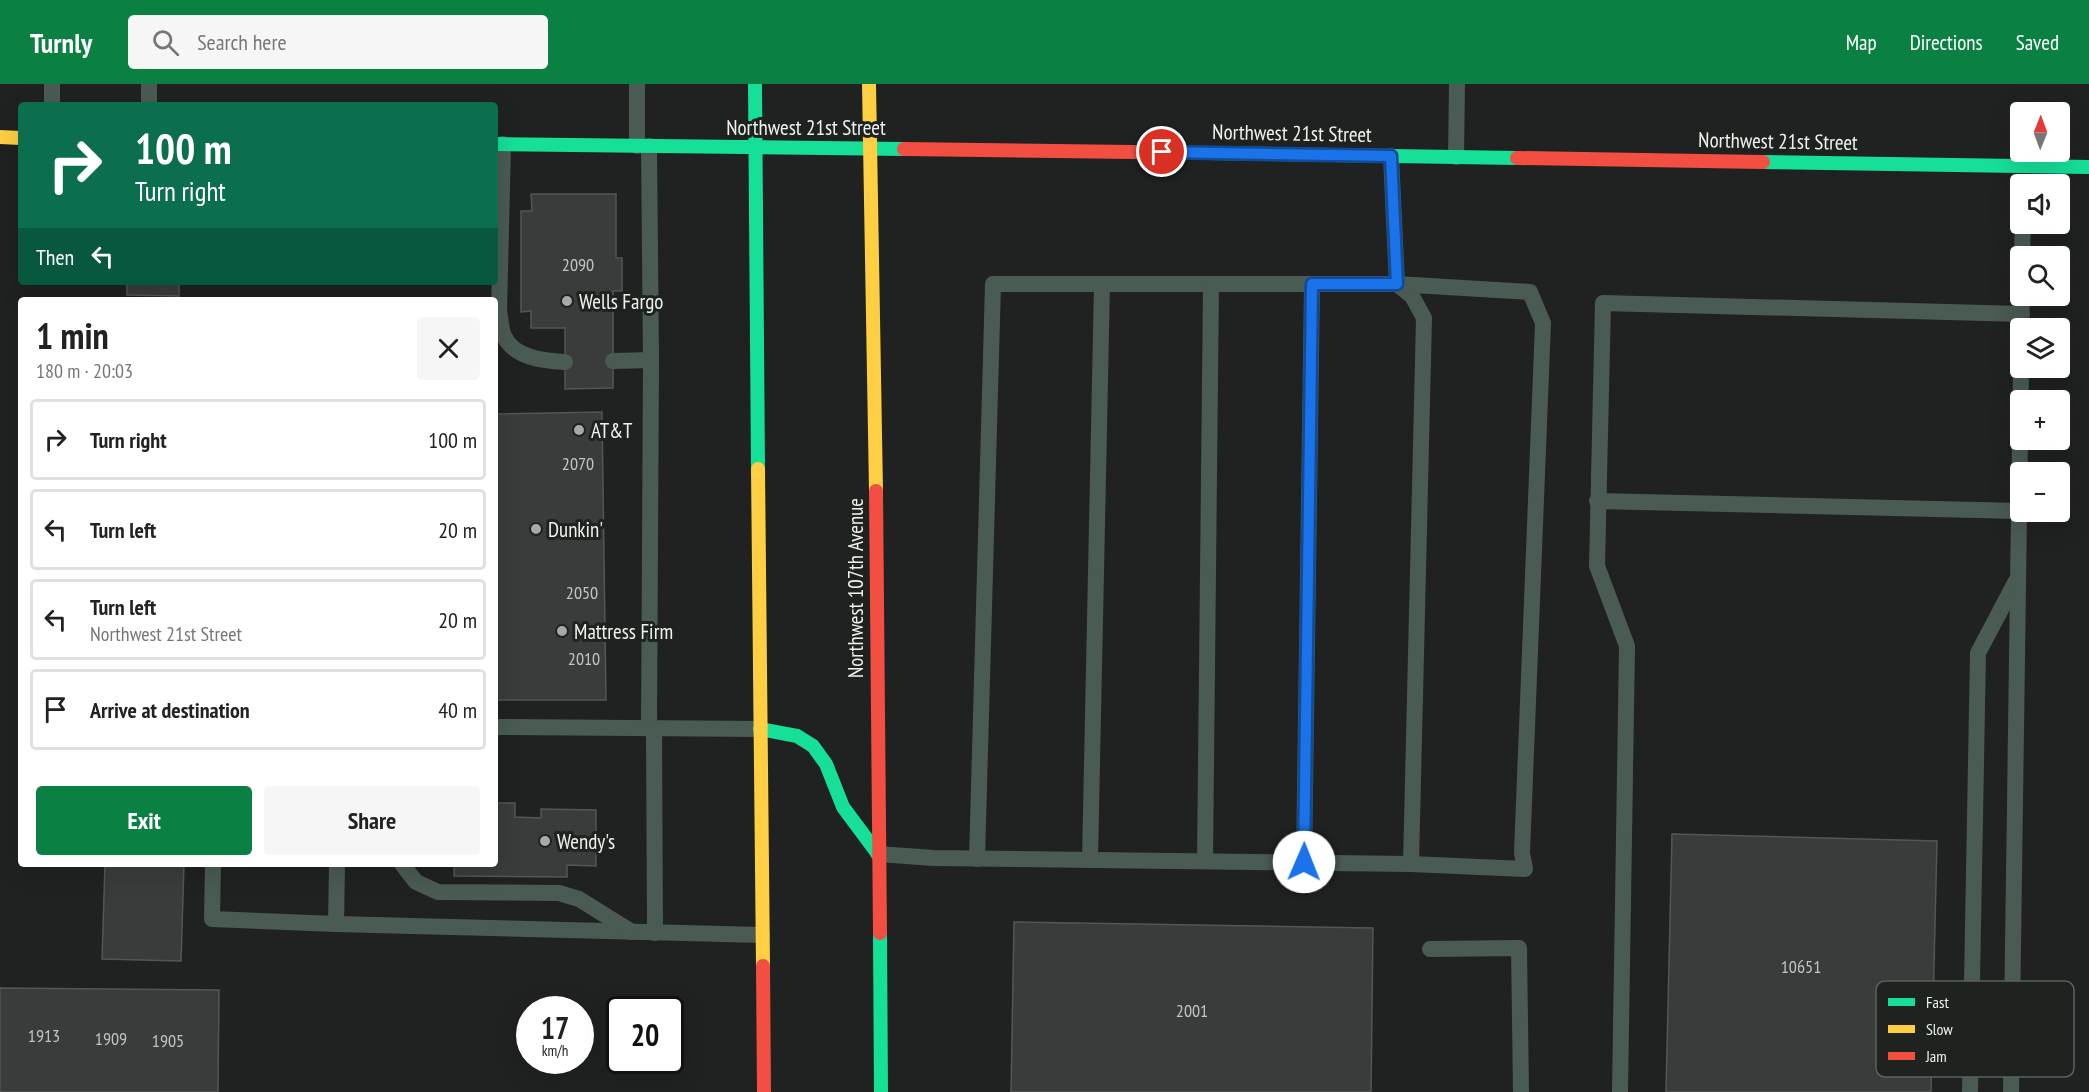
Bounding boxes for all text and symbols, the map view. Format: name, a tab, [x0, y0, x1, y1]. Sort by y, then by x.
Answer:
search box	[128, 15, 548, 69]
text: Turnly	[30, 24, 92, 61]
icon: search	[149, 26, 182, 59]
text: Search here	[197, 28, 287, 56]
text: Map	[1846, 29, 1877, 56]
text: Directions	[1910, 29, 1983, 56]
text: Saved	[2016, 29, 2059, 56]
north arrow	[2010, 102, 2070, 162]
map controls	[2010, 102, 2070, 522]
street label: Northwest 21st Street	[726, 114, 886, 141]
street label: Northwest 21st Street	[1212, 118, 1372, 148]
text: 100 m	[135, 121, 232, 176]
icon: right	[36, 126, 114, 204]
pin	[1136, 126, 1187, 177]
street label: Northwest 21st Street	[1698, 126, 1858, 156]
icon: arrive	[1145, 135, 1178, 168]
text: Turn right	[135, 174, 226, 208]
button: sound	[2010, 174, 2070, 234]
icon: left	[86, 240, 119, 273]
text: Then	[36, 243, 74, 271]
button: search	[2010, 246, 2070, 306]
house number: 2090	[562, 253, 594, 276]
place label: Wells Fargo	[579, 288, 663, 315]
marker: Wells Fargo	[560, 294, 574, 308]
text: 1 min	[36, 312, 109, 359]
button: close	[417, 317, 480, 380]
button: layers	[2010, 318, 2070, 378]
text: 180 m · 20:03	[36, 358, 133, 384]
button: +	[2010, 390, 2070, 450]
place label: AT&T	[591, 417, 633, 444]
icon: right	[39, 423, 72, 456]
marker: AT&T	[572, 423, 586, 437]
text: Turn right	[90, 426, 167, 454]
text: 100 m	[428, 426, 477, 454]
house number: 2070	[562, 452, 594, 475]
button: −	[2010, 462, 2070, 522]
street label: Northwest 107th Avenue	[842, 498, 869, 678]
icon: left	[39, 513, 72, 546]
text: Turn left	[90, 516, 156, 544]
text: 20 m	[438, 516, 477, 544]
place label: Dunkin'	[548, 516, 603, 543]
marker: Dunkin'	[529, 522, 543, 536]
house number: 2050	[566, 581, 598, 604]
text: Turn left	[90, 593, 156, 621]
icon: left	[39, 603, 72, 636]
text: 20 m	[438, 606, 477, 634]
place label: Mattress Firm	[574, 618, 673, 645]
text: Northwest 21st Street	[90, 621, 242, 647]
marker: Mattress Firm	[555, 624, 569, 638]
house number: 2010	[568, 647, 600, 670]
icon: arrive	[39, 693, 72, 726]
text: Arrive at destination	[90, 696, 250, 724]
text: 40 m	[438, 696, 477, 724]
button: Exit	[36, 786, 252, 855]
button: Share	[264, 786, 480, 855]
place label: Wendy's	[557, 828, 615, 855]
position arrow	[1272, 830, 1336, 894]
marker: Wendy's	[538, 834, 552, 848]
house number: 10651	[1781, 955, 1821, 978]
legend	[1876, 981, 2074, 1077]
text: Fast	[1926, 992, 1949, 1012]
speed limit sign: 20	[606, 996, 684, 1074]
house number: 2001	[1176, 999, 1208, 1022]
text: 17	[541, 1008, 569, 1047]
text: Slow	[1926, 1019, 1953, 1039]
house number: 1913	[28, 1024, 60, 1047]
house number: 1909	[95, 1027, 127, 1050]
house number: 1905	[152, 1029, 184, 1052]
text: km/h	[542, 1041, 568, 1060]
text: Jam	[1925, 1046, 1947, 1066]

